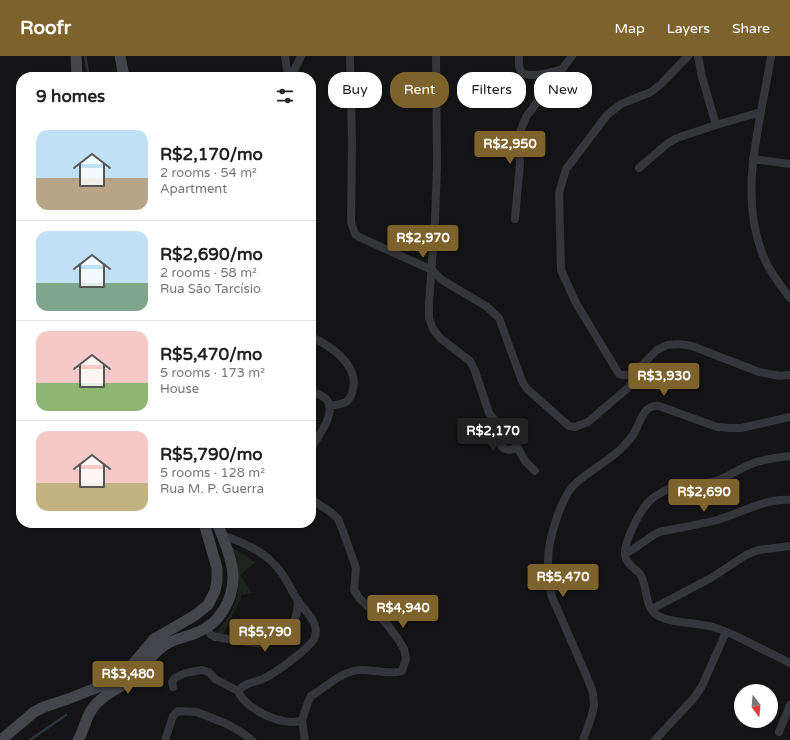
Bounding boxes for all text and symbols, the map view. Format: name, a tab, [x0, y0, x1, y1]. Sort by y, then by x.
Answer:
text: Roofr	[20, 17, 71, 39]
text: Map	[615, 20, 645, 37]
text: Layers	[667, 20, 710, 37]
text: Share	[732, 20, 770, 37]
chip: Buy	[328, 72, 382, 108]
chip: Rent	[390, 72, 449, 108]
chip: Filters	[457, 72, 526, 108]
chip: New	[534, 72, 592, 108]
icon: filters	[274, 85, 296, 107]
text: 9 homes	[36, 86, 105, 107]
pin: R$2,950	[473, 131, 547, 165]
text: R$2,950	[483, 136, 537, 152]
text: R$2,170/mo	[160, 144, 263, 165]
icon: home	[68, 146, 116, 194]
text: 2 rooms · 54 m²	[160, 165, 257, 181]
text: Apartment	[160, 181, 227, 197]
pin: R$2,970	[386, 225, 460, 259]
text: R$2,970	[396, 230, 450, 246]
text: R$2,690/mo	[160, 244, 263, 265]
icon: home	[68, 247, 116, 295]
text: 2 rooms · 58 m²	[160, 265, 257, 281]
text: Rua São Tarcísio	[160, 281, 261, 297]
text: R$5,470/mo	[160, 344, 262, 365]
icon: home	[68, 347, 116, 395]
pin: R$3,930	[627, 363, 701, 397]
text: 5 rooms · 173 m²	[160, 365, 265, 381]
text: R$3,930	[637, 368, 691, 384]
text: House	[160, 381, 199, 397]
pin: R$2,170	[456, 418, 530, 452]
text: R$2,170	[466, 423, 520, 439]
text: R$5,790/mo	[160, 444, 263, 465]
icon: home	[68, 447, 116, 495]
text: 5 rooms · 128 m²	[160, 465, 265, 481]
pin: R$2,690	[667, 479, 741, 513]
text: Rua M. P. Guerra	[160, 481, 264, 497]
text: R$2,690	[677, 484, 731, 500]
pin: R$5,470	[526, 564, 600, 598]
text: R$5,470	[537, 569, 589, 585]
pin: R$4,940	[366, 595, 440, 629]
text: R$4,940	[376, 600, 430, 616]
pin: R$5,790	[228, 619, 302, 653]
text: R$5,790	[238, 624, 292, 640]
pin: R$3,480	[91, 661, 165, 695]
text: R$3,480	[101, 666, 155, 682]
north arrow	[734, 684, 778, 728]
map controls	[734, 684, 778, 728]

